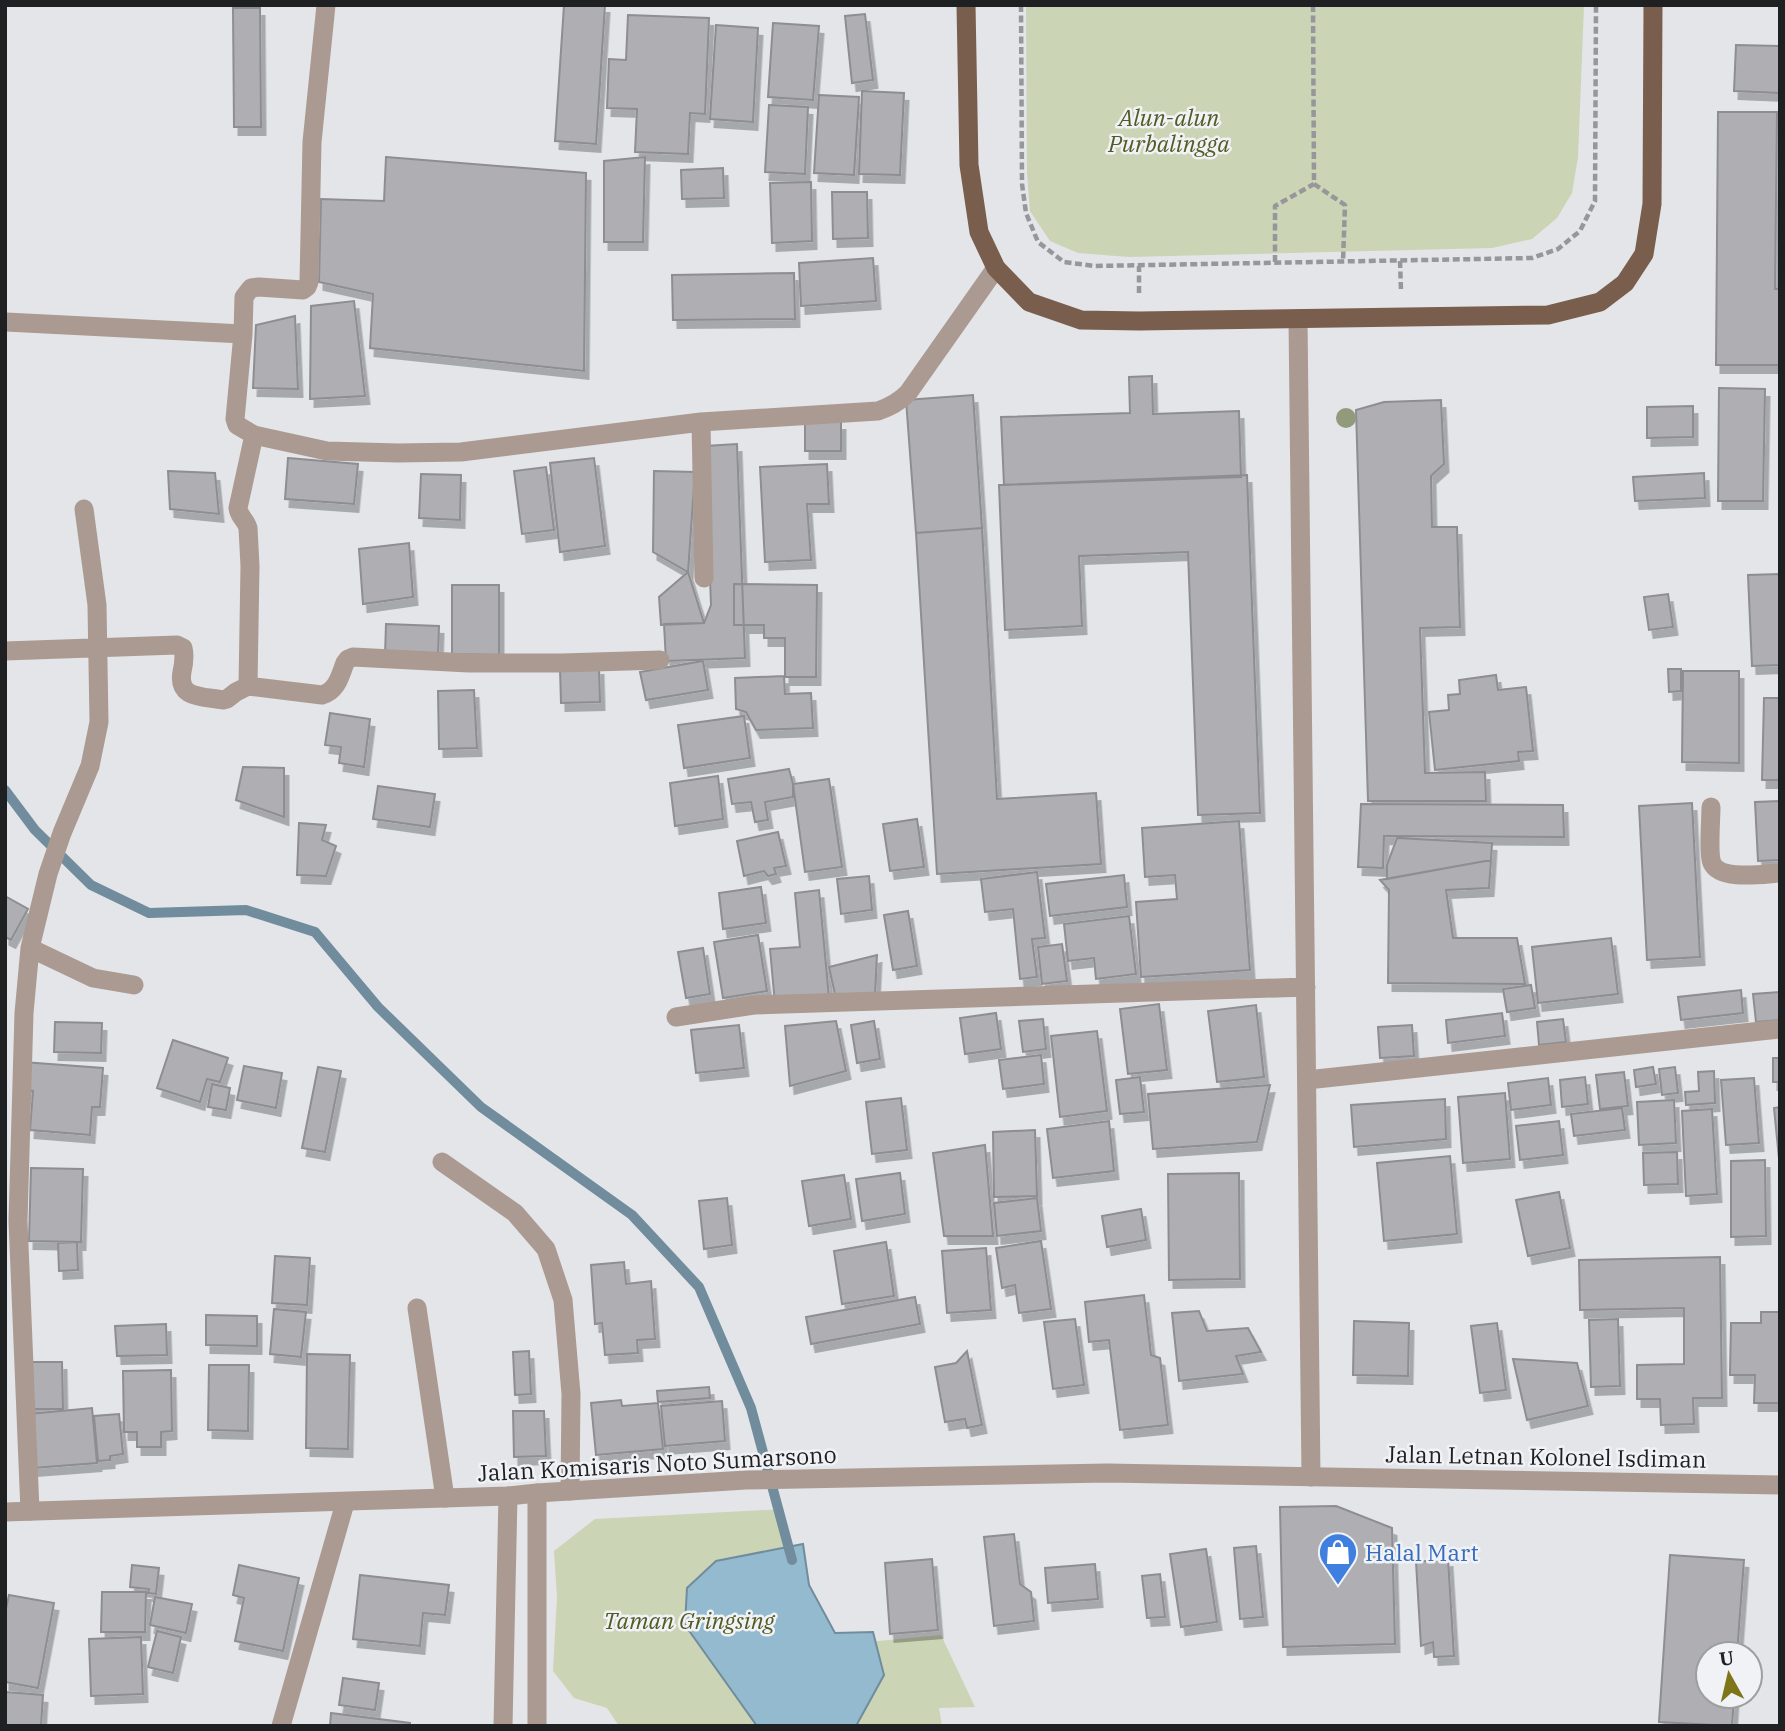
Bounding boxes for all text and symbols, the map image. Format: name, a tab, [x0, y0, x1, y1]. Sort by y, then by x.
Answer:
park label: Alun-alun Purbalingga	[1107, 102, 1230, 158]
street label: Jalan Letnan Kolonel Isdiman	[1385, 1438, 1707, 1474]
street label: Jalan Komisaris Noto Sumarsono	[477, 1439, 837, 1487]
shop icon: Halal Mart	[1317, 1531, 1359, 1586]
place label: Halal Mart	[1365, 1537, 1479, 1567]
park label: Taman Gringsing	[603, 1605, 776, 1635]
north arrow	[1694, 1640, 1764, 1710]
text: U	[1718, 1645, 1736, 1671]

